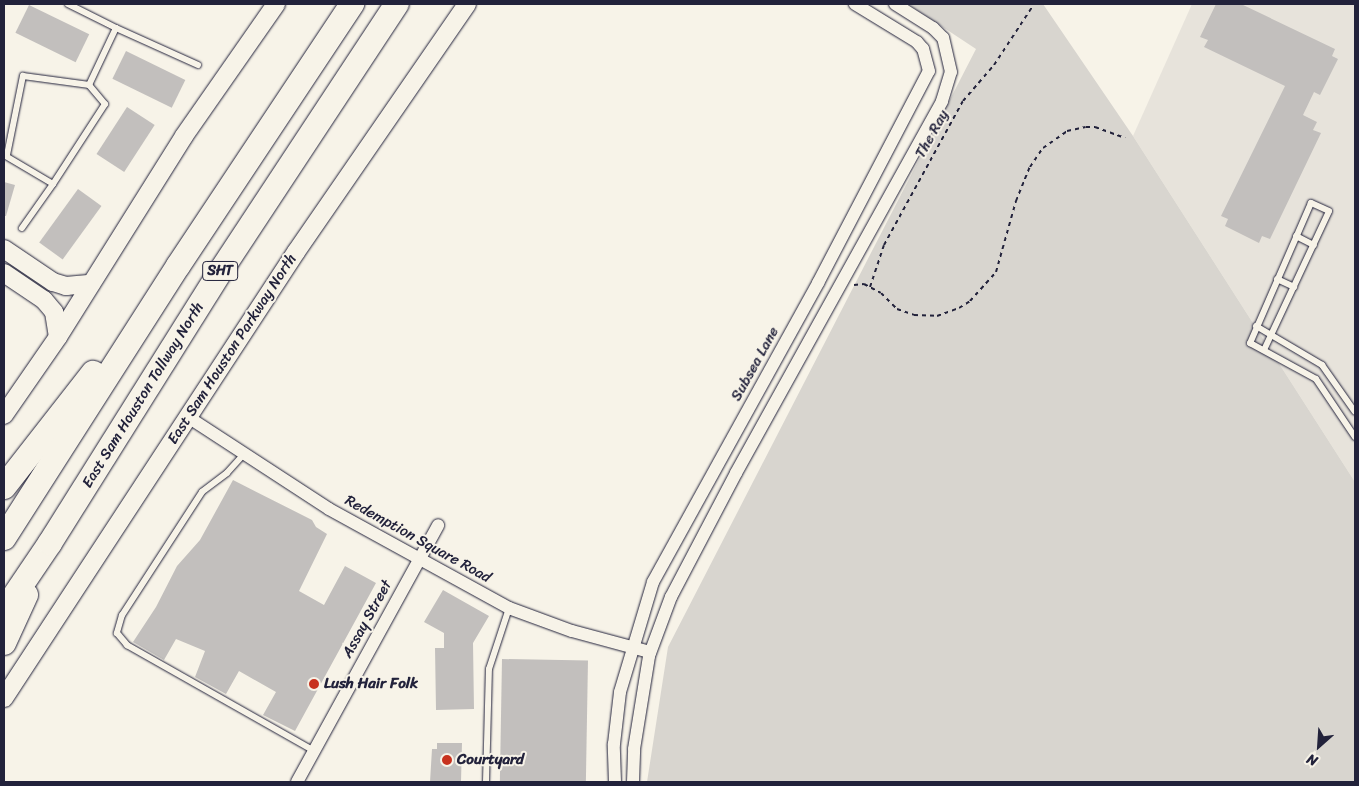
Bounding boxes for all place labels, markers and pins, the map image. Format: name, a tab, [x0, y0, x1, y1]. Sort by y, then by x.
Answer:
place label: Lush Hair Folk	[324, 675, 418, 693]
marker: Lush Hair Folk	[308, 678, 320, 690]
place label: Courtyard	[457, 751, 524, 769]
marker: Courtyard	[441, 754, 453, 766]

